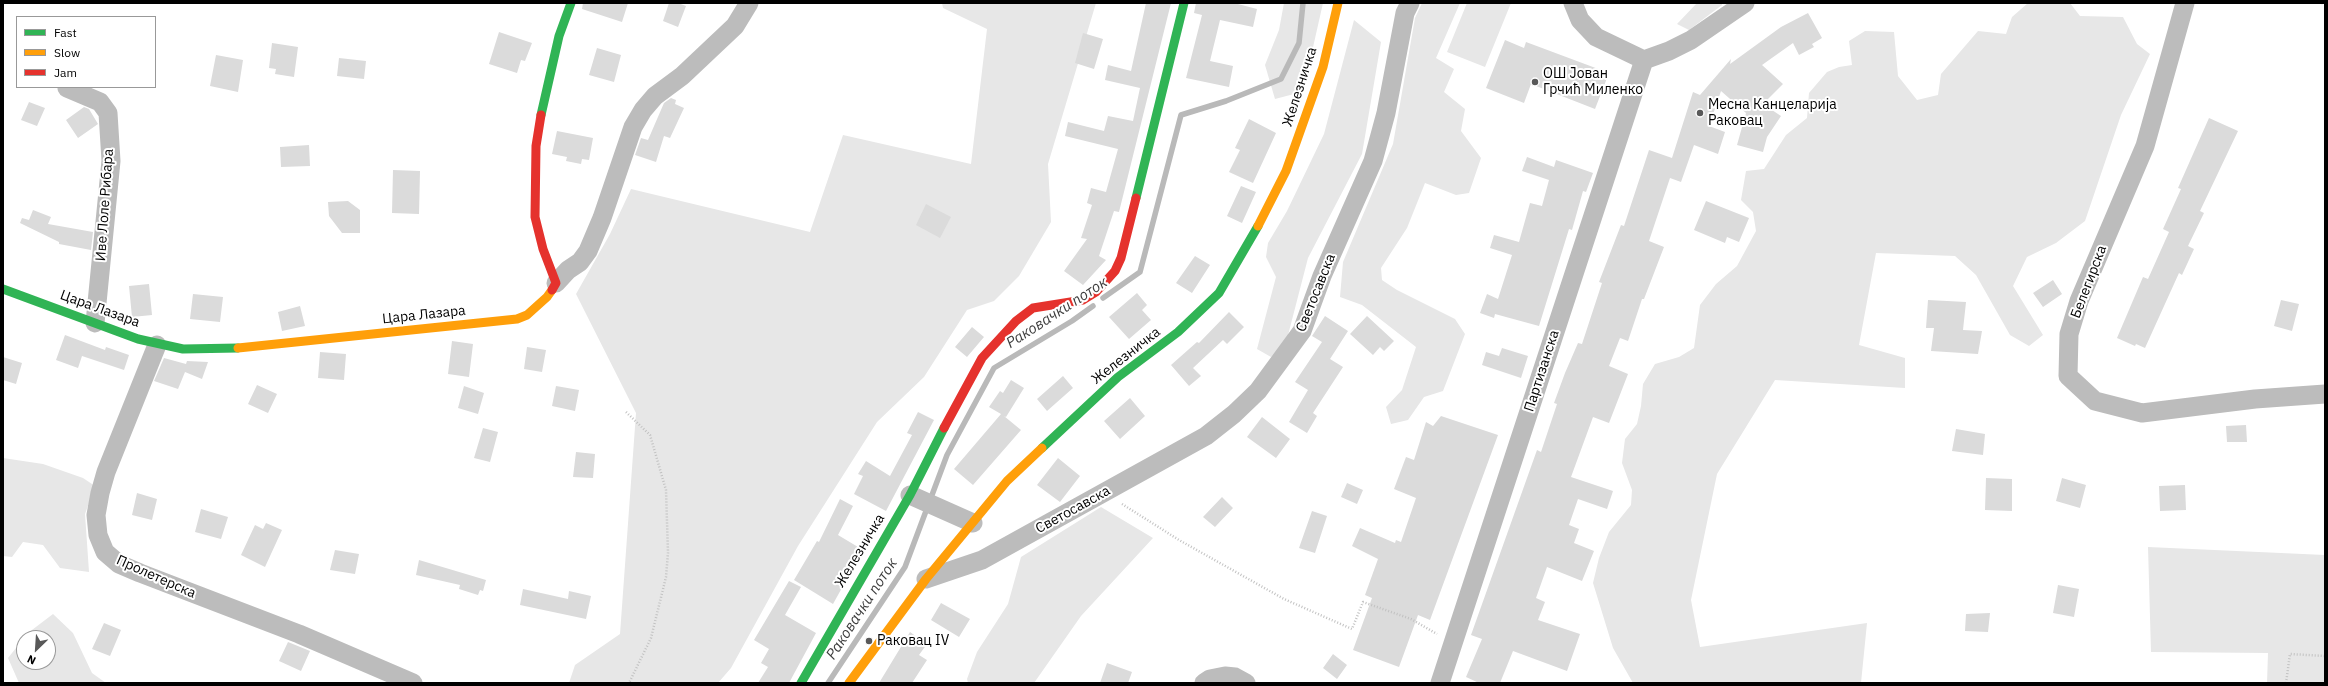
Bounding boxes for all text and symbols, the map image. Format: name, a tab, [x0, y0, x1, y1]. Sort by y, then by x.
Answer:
legend	[16, 16, 156, 88]
text: Fast	[54, 25, 77, 40]
text: Slow	[54, 45, 80, 60]
street label: Железничка	[1279, 45, 1321, 129]
text: Jam	[54, 65, 77, 80]
place label: ОШ Јован Грчић Миленко	[1543, 66, 1643, 98]
marker: ОШ Јован Грчић Миленко	[1530, 77, 1540, 87]
place label: Месна Канцеларија Раковац	[1708, 97, 1837, 130]
marker: Месна Канцеларија Раковац	[1695, 108, 1705, 118]
street label: Иве Лоле Рибара	[93, 148, 117, 262]
street label: Белегирска	[2067, 243, 2111, 321]
street label: Светосавска	[1293, 252, 1339, 334]
water label: Раковачки поток	[1003, 274, 1111, 352]
street label: Цара Лазара	[58, 287, 142, 331]
street label: Цара Лазара	[382, 302, 466, 328]
street label: Железничка	[1088, 324, 1164, 388]
street label: Партизанска	[1521, 328, 1563, 414]
street label: Светосавска	[1033, 483, 1113, 537]
street label: Железничка	[832, 511, 888, 591]
street label: Пролетерска	[114, 552, 198, 602]
water label: Раковачки поток	[823, 555, 901, 663]
north arrow	[16, 630, 56, 670]
place label: Раковац IV	[877, 633, 949, 649]
marker: Раковац IV	[864, 636, 874, 646]
text: N	[25, 652, 38, 668]

